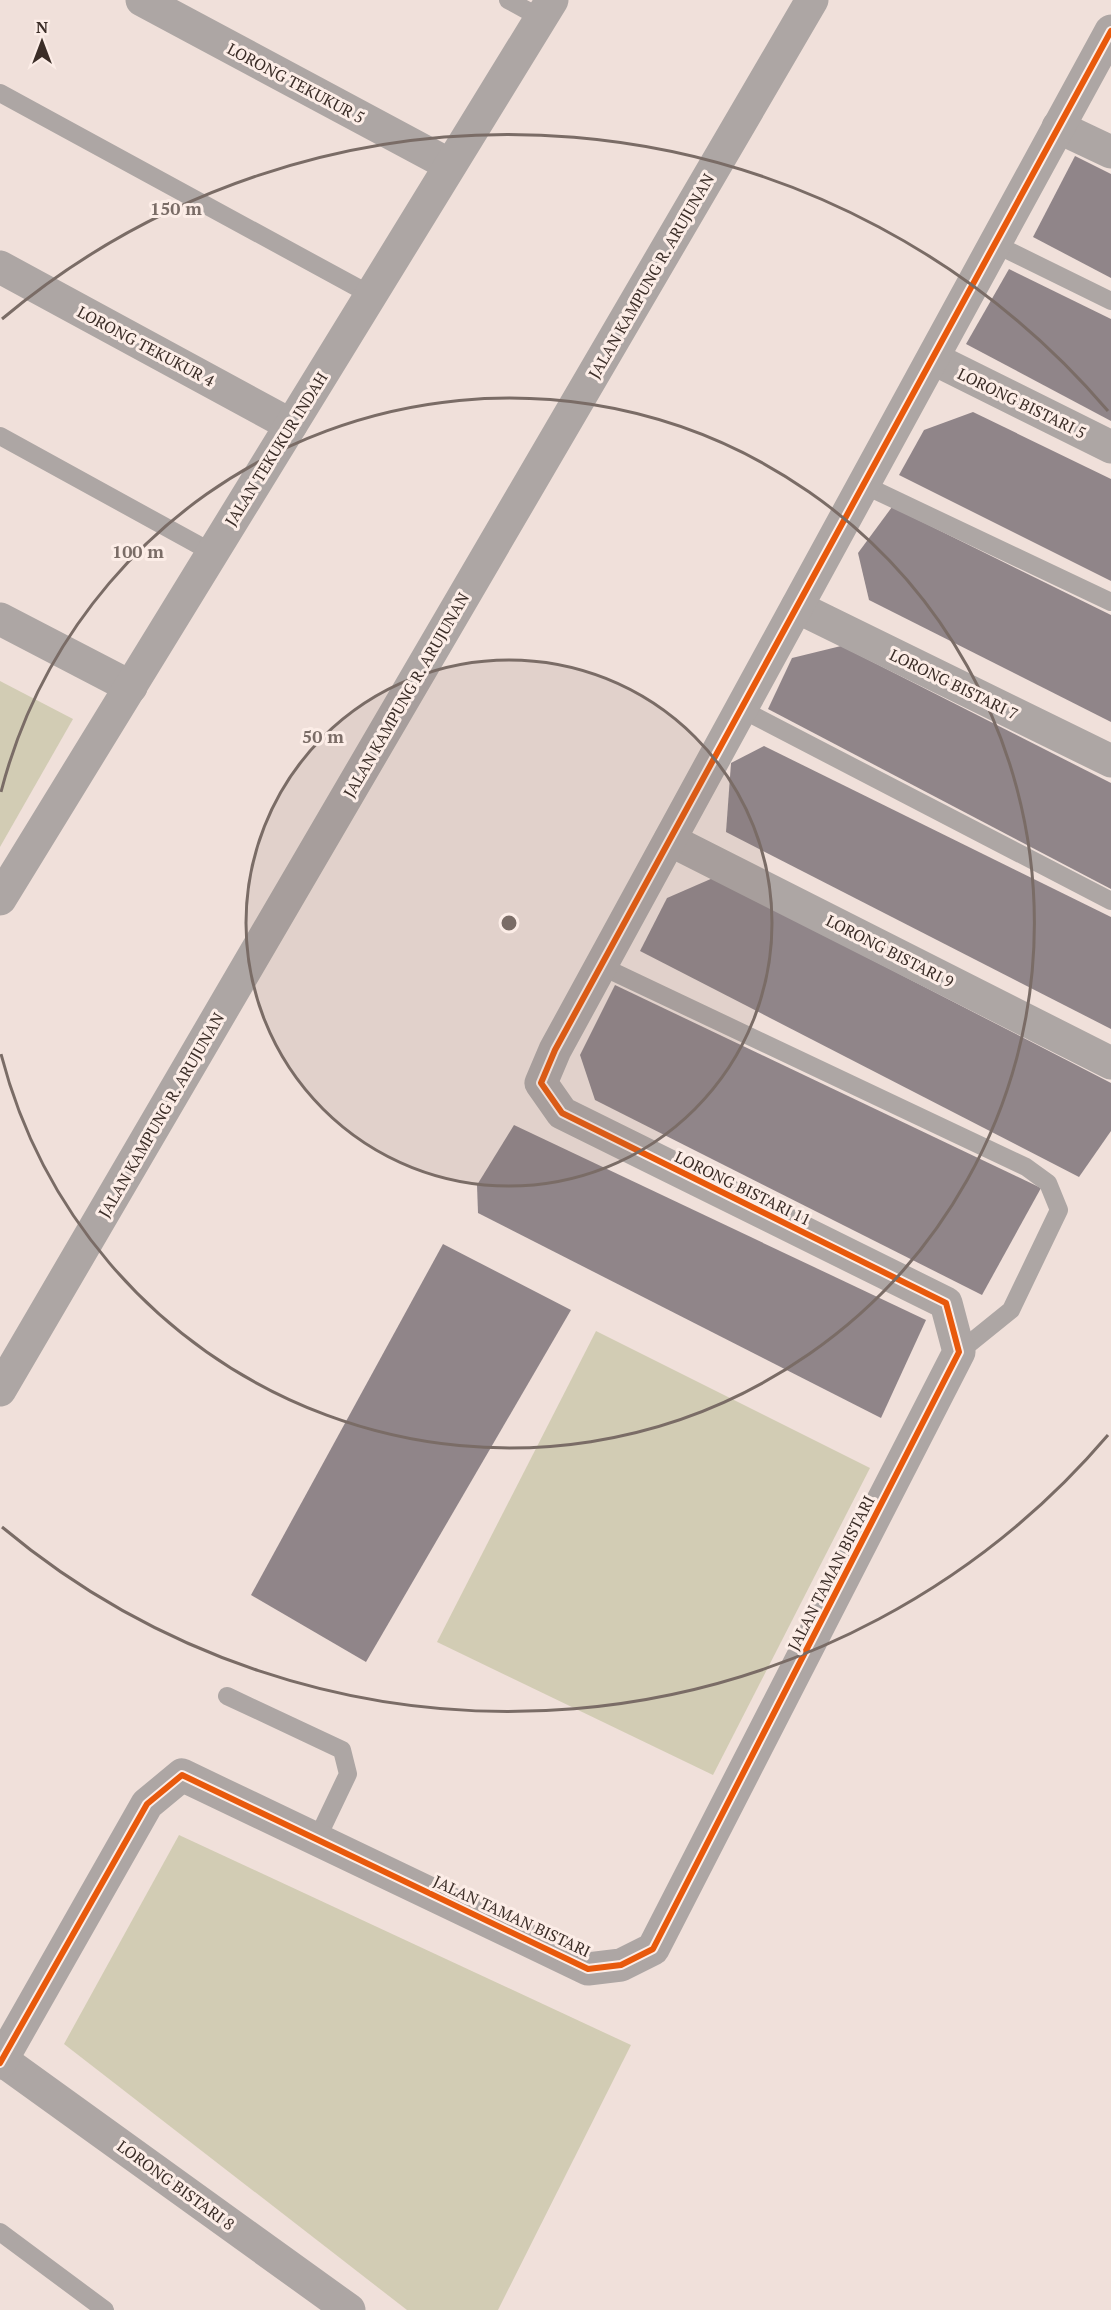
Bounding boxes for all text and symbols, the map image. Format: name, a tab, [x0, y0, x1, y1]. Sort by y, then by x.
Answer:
north arrow	[12, 12, 72, 72]
text: N	[36, 16, 48, 38]
street label: LORONG TEKUKUR 5	[224, 38, 368, 128]
street label: JALAN KAMPUNG R. ARUJUNAN	[583, 169, 719, 383]
text: 150 m	[150, 196, 202, 220]
street label: LORONG TEKUKUR 4	[74, 301, 219, 392]
street label: LORONG BISTARI 5	[954, 362, 1090, 444]
street label: JALAN TEKUKUR INDAH	[220, 368, 333, 530]
text: 100 m	[112, 539, 164, 563]
street label: JALAN KAMPUNG R. ARUJUNAN	[338, 588, 474, 802]
street label: LORONG BISTARI 7	[886, 643, 1022, 725]
text: 50 m	[302, 724, 344, 748]
street label: LORONG BISTARI 9	[823, 909, 957, 993]
centre of rings	[499, 913, 519, 933]
street label: JALAN KAMPUNG R. ARUJUNAN	[93, 1008, 229, 1222]
street label: LORONG BISTARI 11	[671, 1146, 815, 1230]
street label: JALAN TAMAN BISTARI	[782, 1492, 880, 1654]
street label: JALAN TAMAN BISTARI	[430, 1870, 594, 1962]
street label: LORONG BISTARI 8	[113, 2135, 239, 2235]

